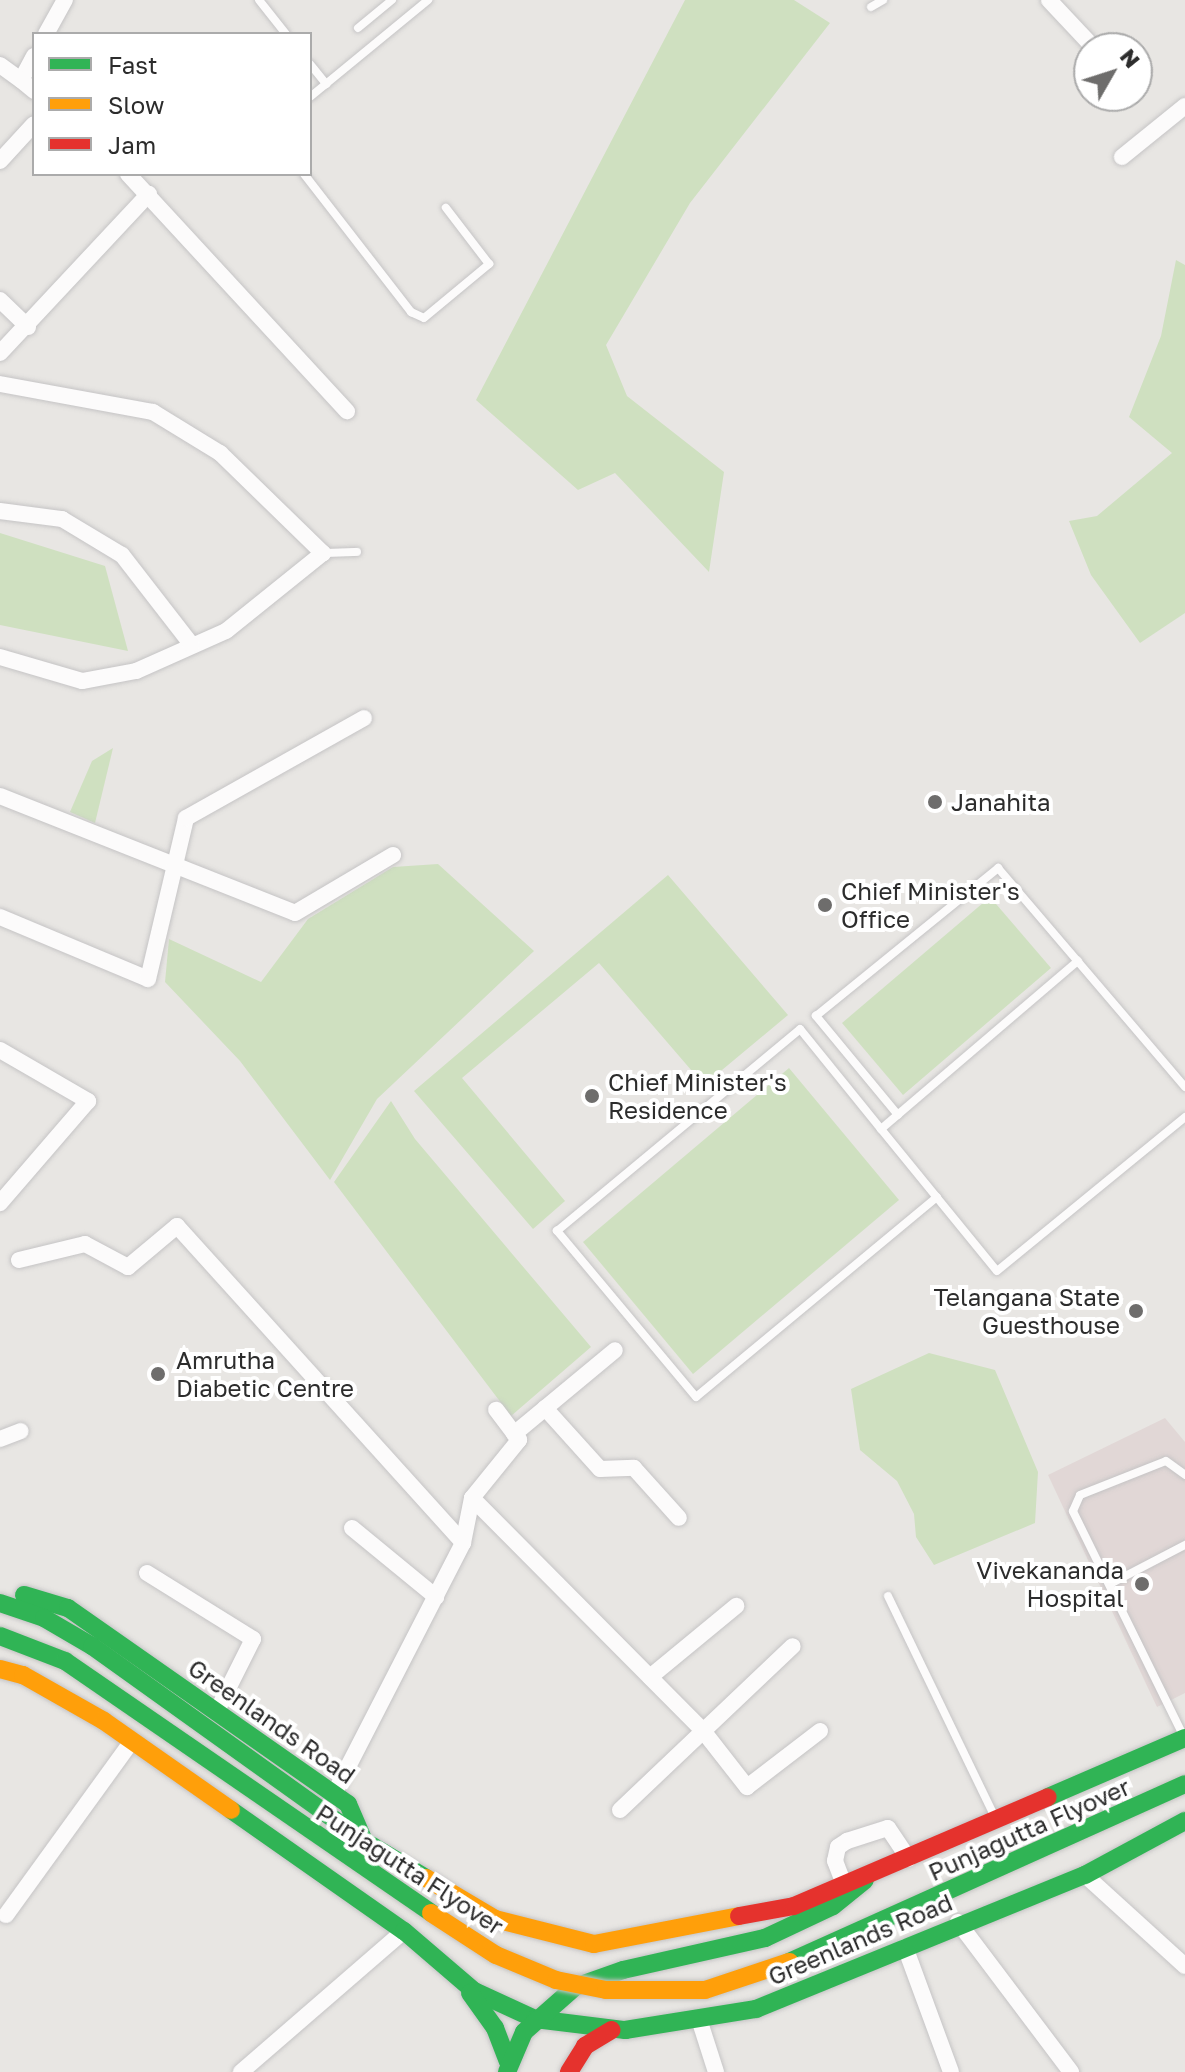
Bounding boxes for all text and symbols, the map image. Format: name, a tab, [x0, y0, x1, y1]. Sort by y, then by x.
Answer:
legend	[32, 32, 312, 176]
north arrow	[1073, 32, 1153, 112]
text: N	[1115, 43, 1146, 73]
text: Fast	[108, 50, 158, 79]
text: Slow	[108, 90, 164, 119]
text: Jam	[108, 130, 156, 159]
place label: Janahita	[951, 788, 1051, 816]
marker: Janahita	[926, 793, 944, 811]
place label: Chief Minister's Office	[841, 877, 1020, 933]
marker: Chief Minister's Office	[816, 896, 834, 914]
place label: Chief Minister's Residence	[608, 1068, 787, 1124]
marker: Chief Minister's Residence	[583, 1087, 601, 1105]
place label: Telangana State Guesthouse	[933, 1283, 1120, 1339]
marker: Telangana State Guesthouse	[1127, 1302, 1145, 1320]
place label: Amrutha Diabetic Centre	[176, 1346, 354, 1402]
marker: Amrutha Diabetic Centre	[147, 1363, 169, 1385]
place label: Vivekananda Hospital	[976, 1556, 1124, 1612]
marker: Vivekananda Hospital	[1131, 1573, 1153, 1595]
street label: Greenlands Road	[183, 1653, 361, 1789]
street label: Punjagutta Flyover	[924, 1772, 1134, 1886]
street label: Punjagutta Flyover	[311, 1798, 509, 1940]
street label: Greenlands Road	[764, 1887, 956, 1991]

